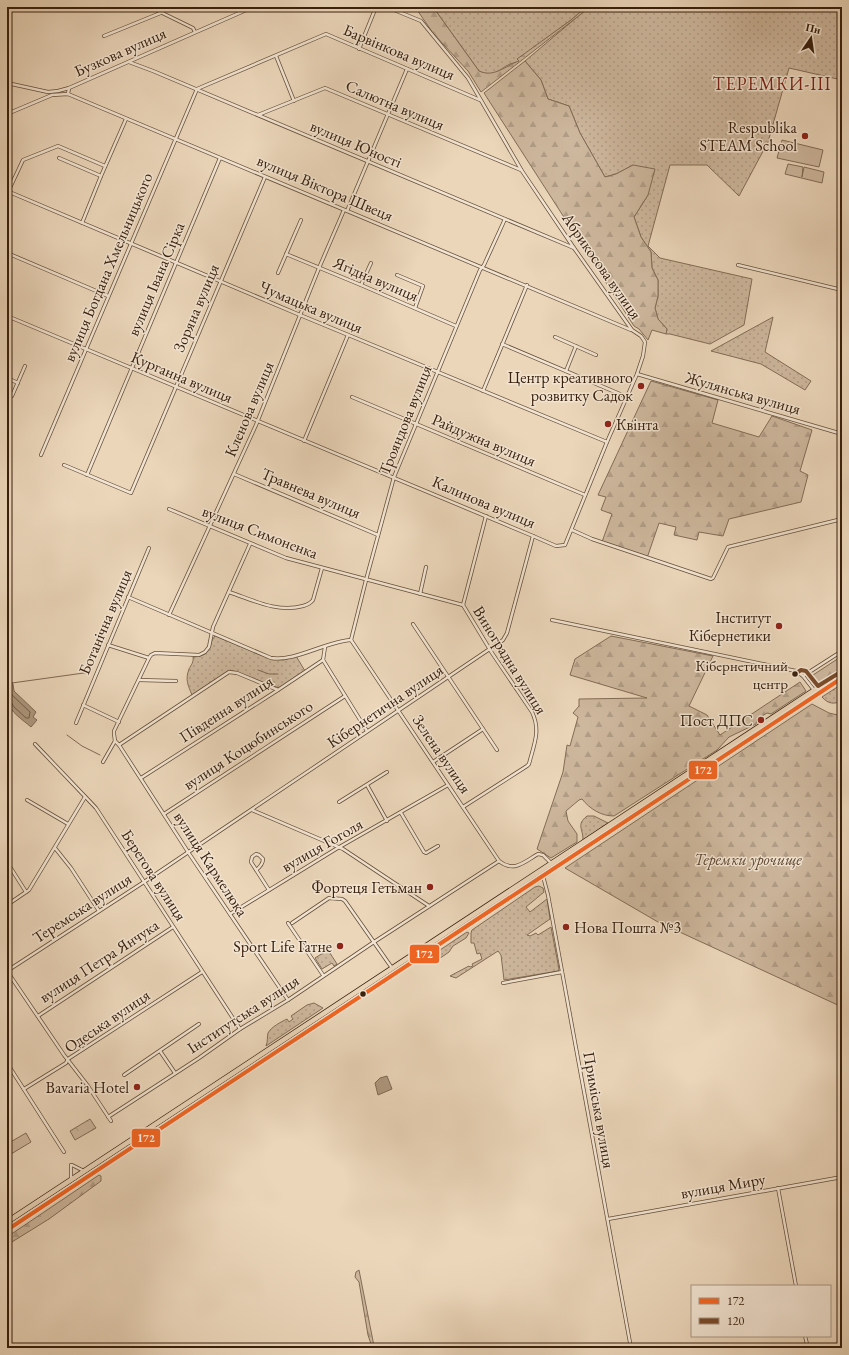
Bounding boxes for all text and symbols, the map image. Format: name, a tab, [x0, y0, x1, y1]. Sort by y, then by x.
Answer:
north arrow	[791, 18, 831, 58]
street label: Барвінкова вулиця	[340, 19, 458, 85]
text: Пн	[804, 20, 823, 37]
street label: Бузкова вулиця	[71, 22, 169, 82]
district label: ТЕРЕМКИ-III	[712, 72, 832, 95]
street label: Салютна вулиця	[343, 75, 447, 135]
street label: вулиця Юності	[307, 115, 405, 173]
place label: Respublika STEAM School	[699, 117, 798, 156]
marker: Respublika STEAM School	[800, 131, 810, 141]
street label: вулиця Віктора Швеця	[254, 150, 396, 226]
street label: вулиця Богдана Хмельницького	[59, 169, 157, 365]
street label: Абрикосова вулиця	[557, 208, 647, 323]
street label: вулиця Івана Сірка	[123, 218, 190, 339]
street label: Ягідна вулиця	[329, 251, 422, 306]
street label: Зоряна вулиця	[168, 261, 224, 355]
street label: Чумацька вулиця	[256, 276, 366, 338]
street label: Курганна вулиця	[128, 346, 236, 408]
street label: Кленова вулиця	[219, 358, 279, 460]
street label: Трояндова вулиця	[373, 362, 437, 478]
street label: Жулянська вулиця	[682, 366, 803, 419]
place label: Центр креативного розвитку Садок	[508, 367, 633, 406]
marker: Центр креативного розвитку Садок	[636, 381, 646, 391]
street label: Райдужна вулиця	[429, 409, 539, 471]
place label: Квінта	[616, 414, 659, 435]
marker: Квінта	[603, 419, 613, 429]
street label: Травнева вулиця	[258, 463, 364, 523]
street label: Калинова вулиця	[429, 471, 539, 533]
street label: вулиця Симоненка	[199, 500, 321, 564]
street label: Ботанічна вулиця	[73, 566, 137, 678]
street label: Виноградна вулиця	[468, 602, 552, 718]
place label: Інститут Кібернетики	[689, 607, 772, 646]
marker: Інститут Кібернетики	[774, 621, 784, 631]
place label: Кібернетичний центр	[696, 656, 788, 693]
street label: Кібернетична вулиця	[323, 659, 447, 753]
marker: Кібернетичний центр	[790, 669, 800, 679]
street label: Південна вулиця	[175, 671, 277, 747]
street label: вулиця Коцюбинського	[179, 695, 317, 795]
street label: Зелена вулиця	[408, 710, 476, 798]
place label: Пост ДПС	[680, 710, 753, 731]
marker: Пост ДПС	[756, 715, 766, 725]
line badge: 172	[688, 760, 718, 780]
text: 172	[694, 763, 712, 777]
street label: вулиця Кармелюка	[169, 807, 253, 921]
street label: вулиця Гоголя	[277, 813, 367, 877]
street label: Берегова вулиця	[117, 825, 191, 925]
park label: Теремки урочище	[694, 849, 802, 870]
street label: Теремська вулиця	[28, 868, 136, 948]
place label: Фортеця Гетьман	[311, 877, 422, 898]
marker: Фортеця Гетьман	[425, 882, 435, 892]
street label: вулиця Петра Янчука	[35, 914, 163, 1008]
place label: Нова Пошта №3	[574, 917, 682, 938]
marker: Нова Пошта №3	[561, 922, 571, 932]
place label: Sport Life Гатне	[233, 936, 332, 957]
marker: Sport Life Гатне	[335, 941, 345, 951]
line badge: 172	[409, 944, 440, 964]
text: 172	[415, 947, 433, 961]
street label: Інститутська вулиця	[183, 970, 303, 1058]
street label: Одеська вулиця	[60, 985, 154, 1057]
unlabelled marker	[358, 989, 368, 999]
street label: Приміська вулиця	[578, 1050, 620, 1170]
place label: Bavaria Hotel	[46, 1077, 129, 1098]
marker: Bavaria Hotel	[132, 1082, 142, 1092]
line badge: 172	[131, 1128, 161, 1148]
text: 172	[137, 1131, 155, 1145]
street label: вулиця Миру	[679, 1168, 768, 1204]
legend	[691, 1285, 831, 1337]
text: 172	[727, 1293, 745, 1309]
text: 120	[727, 1313, 745, 1329]

